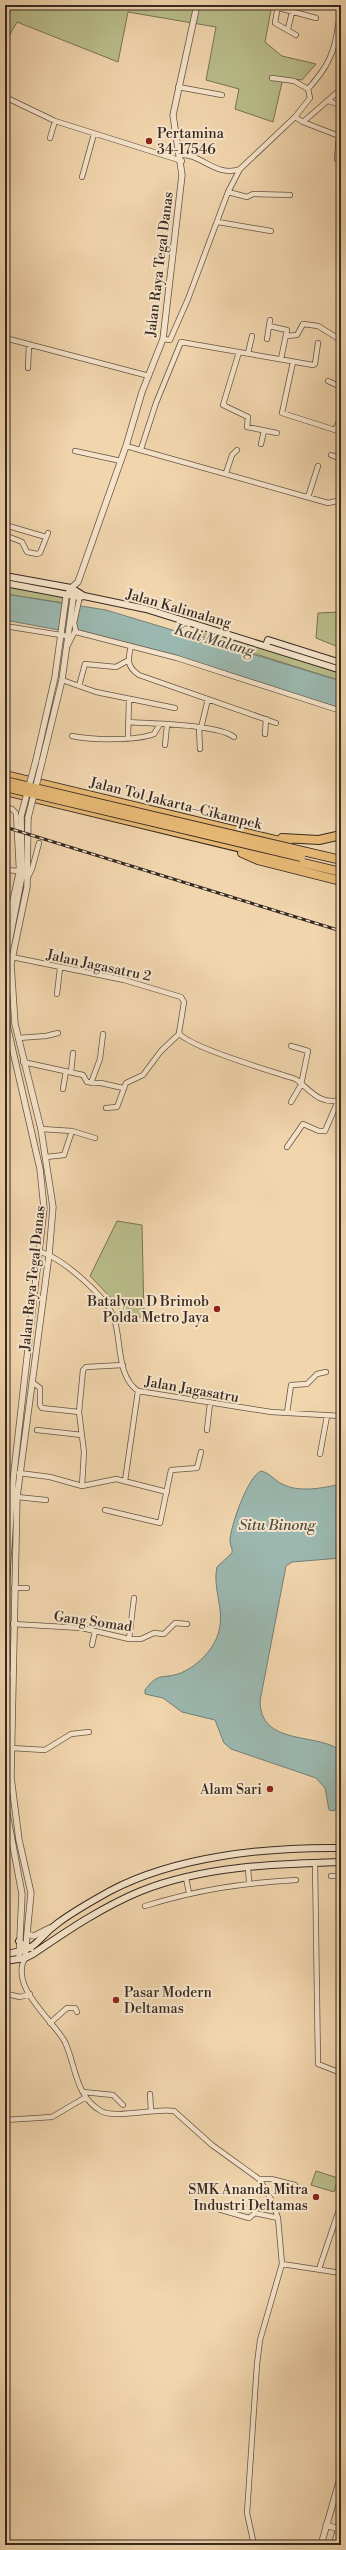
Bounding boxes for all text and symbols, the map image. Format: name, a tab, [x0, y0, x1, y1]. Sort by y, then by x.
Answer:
place label: Pertamina 34-17546	[157, 125, 225, 159]
marker: Pertamina 34-17546	[144, 136, 154, 146]
street label: Jalan Raya Tegal Danas	[142, 191, 178, 339]
street label: Jalan Kalimalang	[123, 585, 234, 633]
water label: Kali Malang	[172, 620, 257, 661]
street label: Jalan Tol Jakarta–Cikampek	[87, 774, 264, 834]
street label: Jalan Jagasatru 2	[44, 946, 153, 986]
street label: Jalan Raya Tegal Danas	[16, 1205, 50, 1353]
place label: Batalyon D Brimob Polda Metro Jaya	[86, 1293, 210, 1327]
marker: Batalyon D Brimob Polda Metro Jaya	[212, 1304, 222, 1314]
street label: Jalan Jagasatru	[142, 1373, 240, 1407]
water label: Situ Binong	[238, 1516, 317, 1535]
street label: Gang Somad	[52, 1608, 133, 1636]
place label: Alam Sari	[199, 1781, 262, 1799]
marker: Alam Sari	[265, 1784, 275, 1794]
place label: Pasar Modern Deltamas	[124, 1984, 213, 2018]
marker: Pasar Modern Deltamas	[111, 1995, 121, 2005]
place label: SMK Ananda Mitra Industri Deltamas	[188, 2181, 309, 2215]
marker: SMK Ananda Mitra Industri Deltamas	[311, 2192, 321, 2202]

